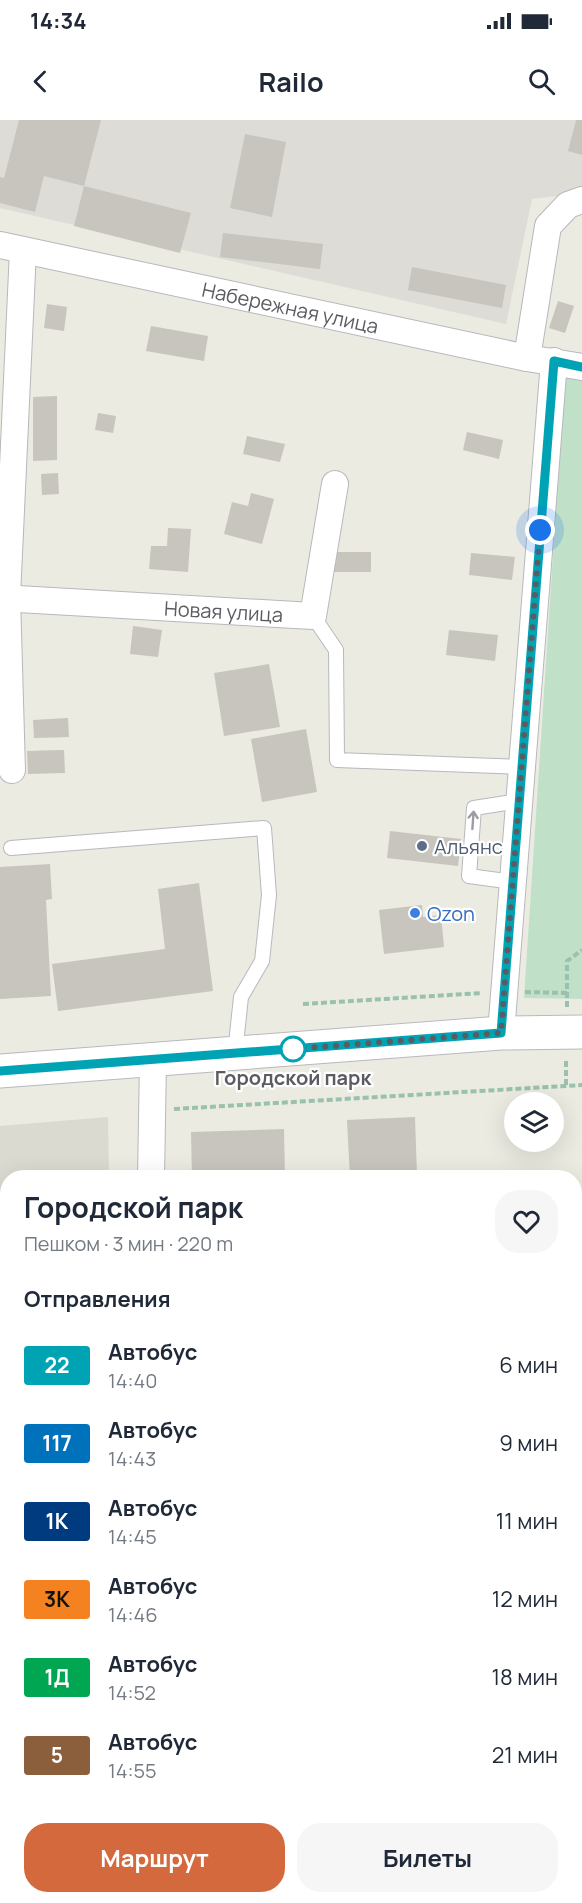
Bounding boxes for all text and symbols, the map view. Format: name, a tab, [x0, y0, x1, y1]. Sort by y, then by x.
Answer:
text: 14:34	[30, 6, 87, 36]
text: Railo	[258, 63, 324, 100]
icon: back	[24, 65, 57, 98]
icon: search	[525, 65, 558, 98]
street label: Набережная улица	[200, 275, 381, 339]
your location	[525, 515, 555, 545]
street label: Новая улица	[163, 594, 284, 628]
one-way arrow	[467, 811, 478, 831]
place label: Альянс	[434, 833, 503, 860]
marker: Альянс	[415, 839, 429, 853]
place label: Ozon	[427, 900, 475, 927]
marker: Ozon	[408, 906, 422, 920]
marker: Городской парк	[280, 1036, 306, 1062]
place label: Городской парк	[215, 1064, 372, 1091]
map controls	[504, 1092, 564, 1152]
button: layers	[504, 1092, 564, 1152]
text: Городской парк	[24, 1188, 243, 1226]
button: heart	[495, 1190, 558, 1253]
text: Пешком · 3 мин · 220 m	[24, 1230, 233, 1257]
text: Отправления	[24, 1284, 171, 1314]
text: Автобус	[108, 1337, 197, 1367]
text: 6 мин	[499, 1350, 558, 1380]
text: 22	[44, 1351, 70, 1379]
text: 14:40	[108, 1367, 158, 1394]
text: Автобус	[108, 1415, 197, 1445]
text: 9 мин	[499, 1428, 558, 1458]
text: 117	[42, 1429, 72, 1457]
text: 14:43	[108, 1445, 156, 1472]
text: Автобус	[108, 1493, 197, 1523]
text: 11 мин	[496, 1506, 558, 1536]
text: 1К	[46, 1507, 68, 1535]
text: 14:45	[108, 1523, 157, 1550]
text: Автобус	[108, 1571, 197, 1601]
text: 12 мин	[492, 1584, 558, 1614]
text: 3К	[44, 1585, 70, 1613]
text: 14:46	[108, 1601, 158, 1628]
text: Автобус	[108, 1649, 197, 1679]
text: 18 мин	[492, 1662, 558, 1692]
text: 1Д	[45, 1663, 70, 1691]
text: 14:52	[108, 1679, 156, 1706]
text: Автобус	[108, 1727, 197, 1757]
text: 21 мин	[492, 1740, 558, 1770]
text: 5	[51, 1741, 63, 1769]
text: 14:55	[108, 1757, 157, 1784]
button: Маршрут	[24, 1823, 285, 1892]
button: Билеты	[297, 1823, 558, 1892]

